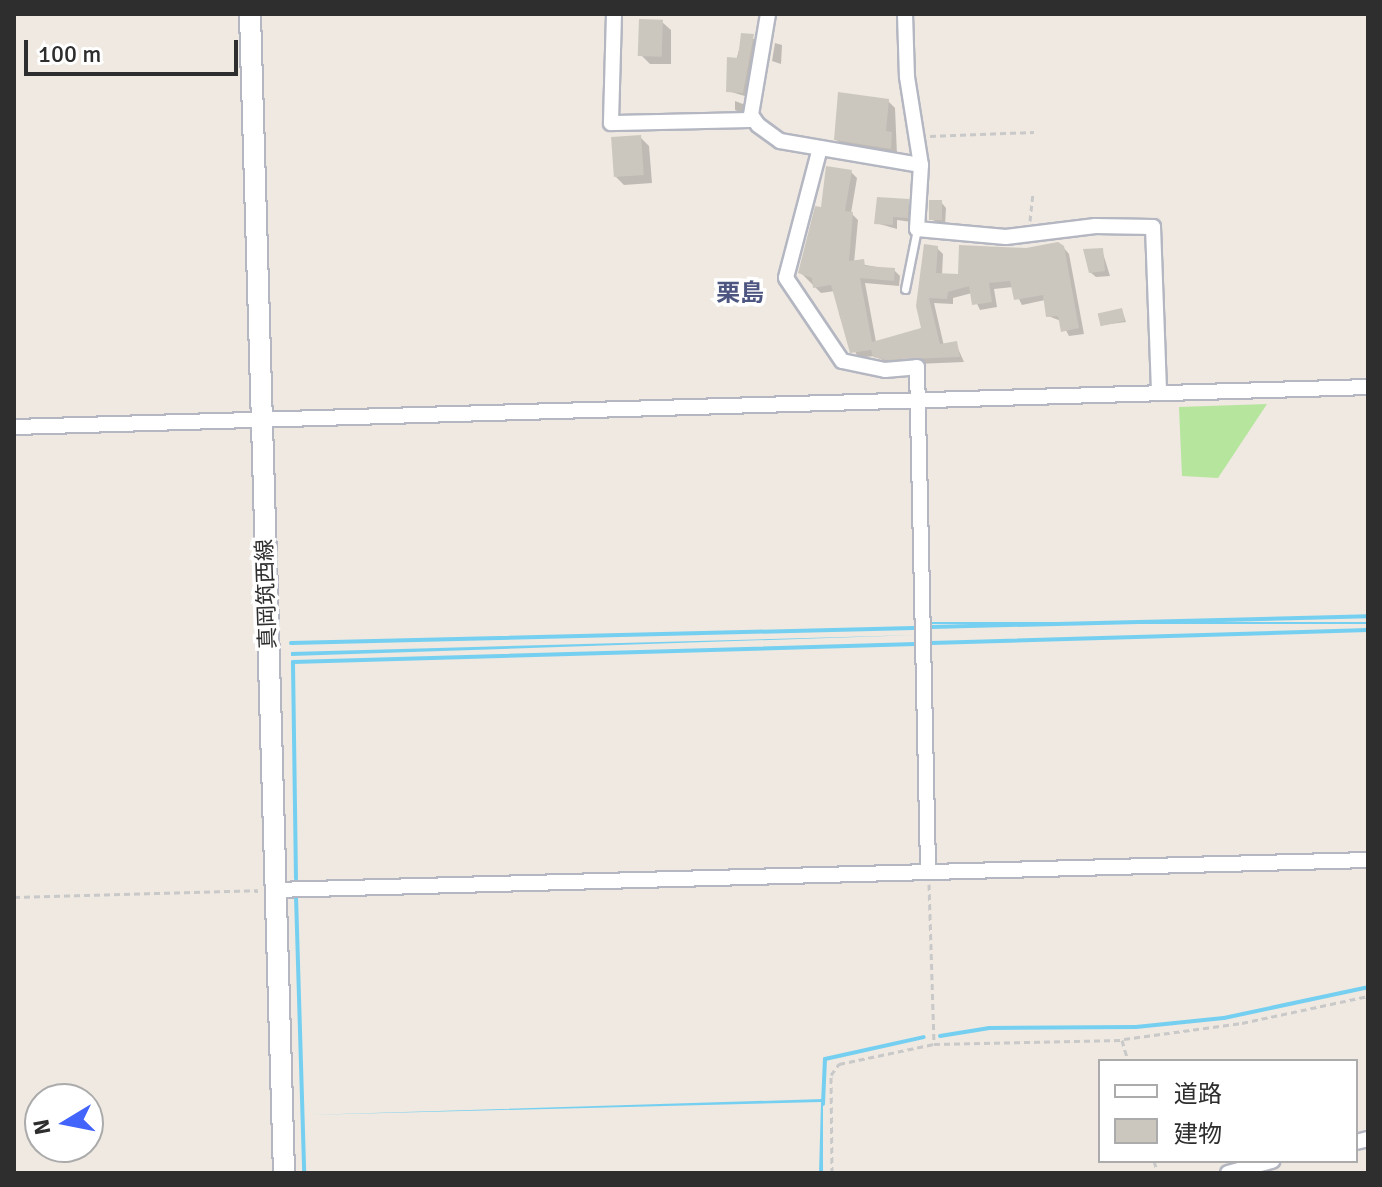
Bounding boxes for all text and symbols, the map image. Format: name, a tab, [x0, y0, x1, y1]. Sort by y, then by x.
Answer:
scale bar	[28, 24, 242, 74]
text: 100 m	[38, 39, 101, 69]
district label: 栗島	[716, 280, 764, 308]
street label: 真岡筑西線	[251, 539, 281, 649]
legend	[1098, 1059, 1358, 1163]
text: 道路	[1174, 1079, 1222, 1109]
north arrow	[24, 1083, 104, 1163]
text: N	[27, 1117, 56, 1137]
text: 建物	[1174, 1119, 1222, 1149]

